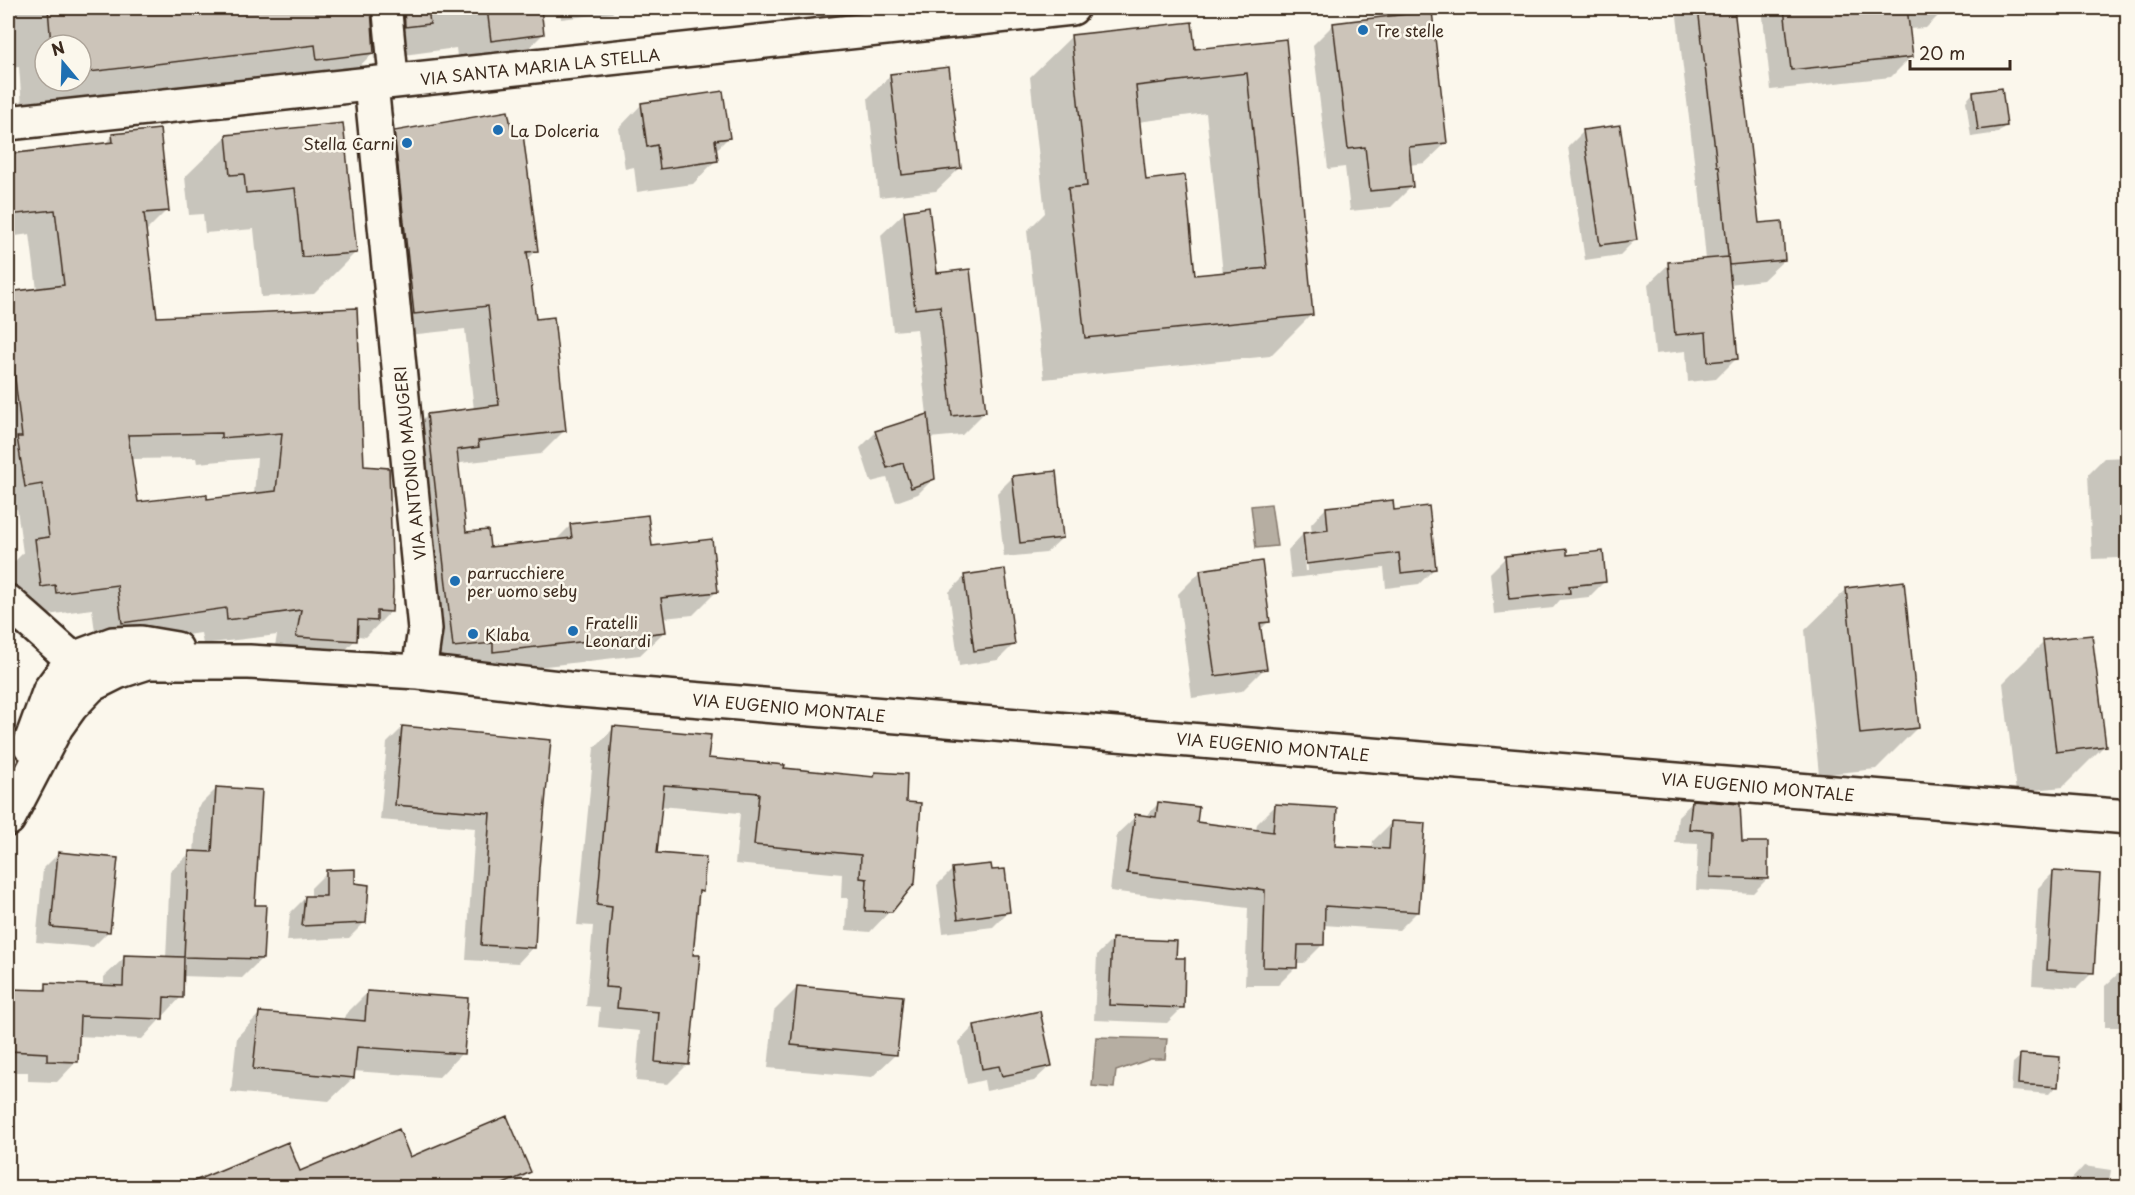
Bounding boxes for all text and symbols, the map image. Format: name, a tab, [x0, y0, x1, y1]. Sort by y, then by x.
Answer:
place label: Tre stelle	[1375, 18, 1444, 42]
marker: Tre stelle	[1356, 23, 1370, 37]
north arrow	[33, 33, 93, 93]
scale bar	[1910, 33, 2010, 71]
text: N	[48, 34, 68, 61]
text: 20 m	[1919, 39, 1965, 66]
street label: VIA SANTA MARIA LA STELLA	[419, 41, 661, 91]
place label: La Dolceria	[510, 118, 599, 142]
marker: La Dolceria	[491, 123, 505, 137]
place label: Stella Carni	[303, 131, 395, 155]
marker: Stella Carni	[400, 136, 414, 150]
street label: VIA ANTONIO MAUGERI	[387, 365, 431, 561]
place label: parrucchiere per uomo seby	[467, 560, 577, 602]
marker: parrucchiere per uomo seby	[448, 574, 462, 588]
place label: Fratelli Leonardi	[585, 610, 651, 652]
place label: Klaba	[485, 622, 530, 646]
marker: Fratelli Leonardi	[566, 624, 580, 638]
marker: Klaba	[466, 627, 480, 641]
street label: VIA EUGENIO MONTALE	[691, 687, 887, 727]
street label: VIA EUGENIO MONTALE	[1175, 726, 1371, 766]
street label: VIA EUGENIO MONTALE	[1660, 766, 1856, 806]

